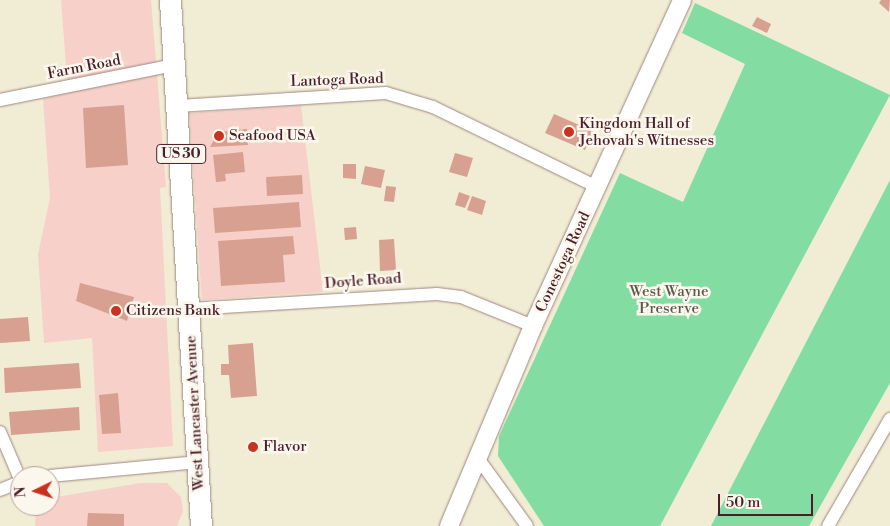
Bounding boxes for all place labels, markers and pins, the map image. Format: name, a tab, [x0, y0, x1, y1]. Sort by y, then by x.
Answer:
place label: Kingdom Hall of Jehovah's Witnesses	[579, 114, 714, 149]
marker: Kingdom Hall of Jehovah's Witnesses	[563, 126, 575, 138]
place label: Seafood USA	[229, 127, 316, 145]
marker: Seafood USA	[213, 130, 225, 142]
place label: Citizens Bank	[126, 302, 220, 320]
marker: Citizens Bank	[110, 305, 122, 317]
place label: Flavor	[263, 438, 307, 456]
marker: Flavor	[247, 441, 259, 453]

